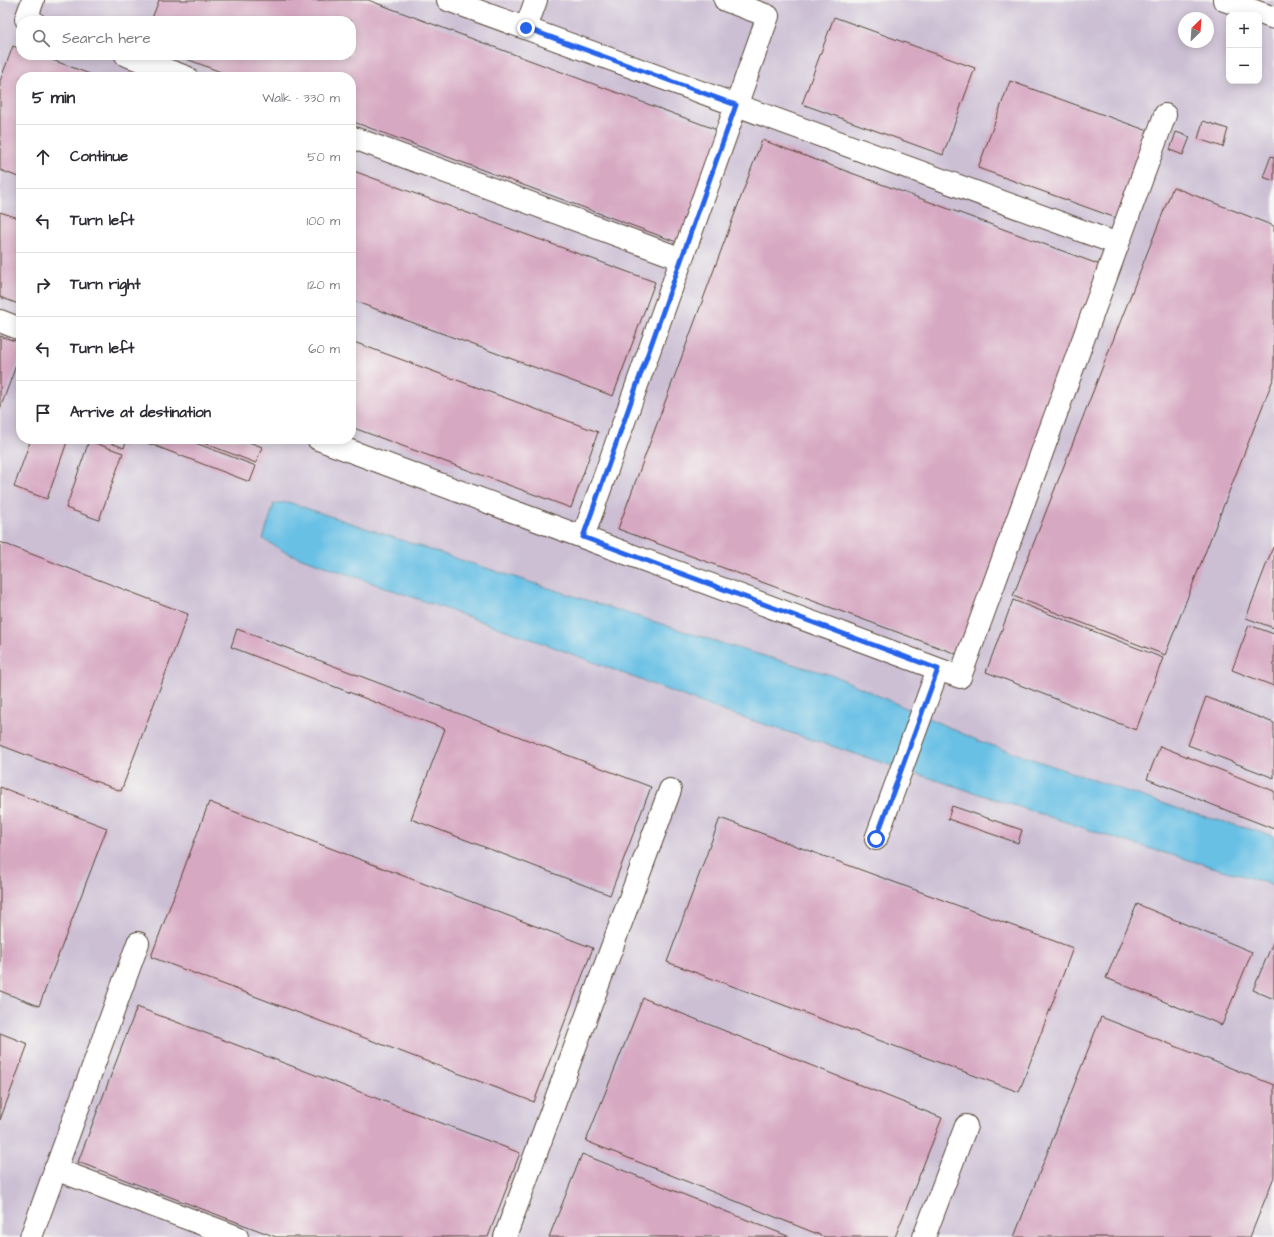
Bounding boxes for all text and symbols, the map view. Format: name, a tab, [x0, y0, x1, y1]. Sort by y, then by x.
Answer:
north arrow	[1178, 12, 1214, 48]
map controls	[1226, 12, 1262, 84]
button: +	[1226, 12, 1262, 48]
search box	[16, 16, 356, 60]
route end	[517, 19, 535, 37]
icon: search	[30, 27, 52, 49]
text: Search here	[62, 28, 151, 49]
button: −	[1226, 48, 1262, 84]
text: 5 min	[32, 86, 75, 110]
text: Walk · 330 m	[262, 89, 340, 107]
icon: ahead	[32, 146, 54, 168]
text: Continue	[70, 146, 128, 167]
text: 50 m	[307, 148, 340, 166]
icon: left	[32, 210, 54, 232]
text: Turn left	[70, 210, 134, 231]
text: 100 m	[307, 212, 340, 230]
icon: right	[32, 274, 54, 296]
text: Turn right	[70, 274, 141, 295]
text: 120 m	[307, 276, 340, 294]
icon: left	[32, 338, 54, 360]
text: Turn left	[70, 338, 134, 359]
text: 60 m	[308, 340, 340, 358]
icon: arrive	[32, 402, 54, 424]
text: Arrive at destination	[70, 402, 211, 423]
route start	[867, 830, 885, 848]

